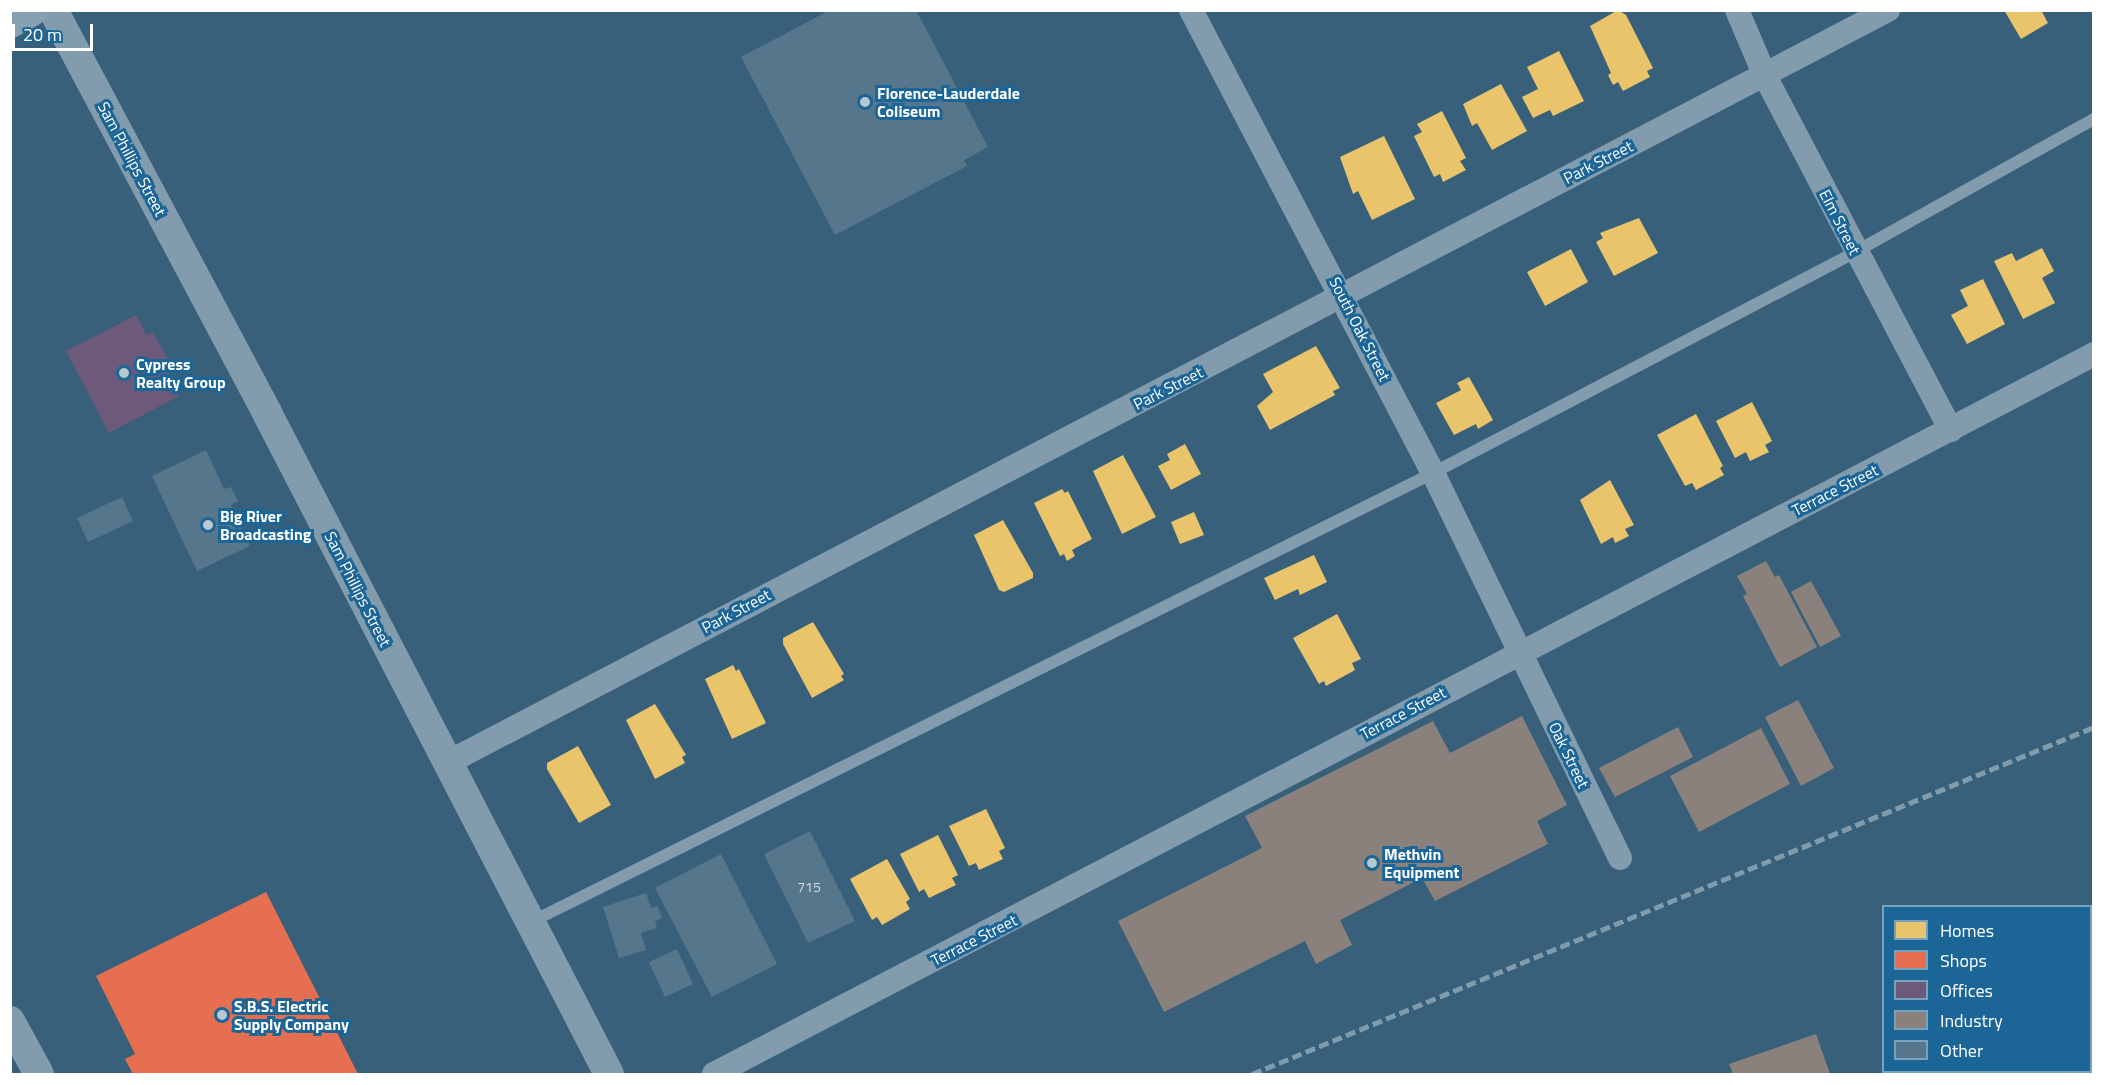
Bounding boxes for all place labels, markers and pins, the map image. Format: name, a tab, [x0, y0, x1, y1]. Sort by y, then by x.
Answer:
place label: Florence-Lauderdale Coliseum	[877, 83, 1020, 121]
marker: Florence-Lauderdale Coliseum	[858, 95, 872, 109]
place label: Cypress Realty Group	[136, 354, 226, 392]
marker: Cypress Realty Group	[117, 366, 131, 380]
place label: Big River Broadcasting	[220, 506, 311, 544]
marker: Big River Broadcasting	[201, 518, 215, 532]
place label: Methvin Equipment	[1384, 844, 1459, 882]
marker: Methvin Equipment	[1365, 856, 1379, 870]
place label: S.B.S. Electric Supply Company	[234, 996, 349, 1034]
marker: S.B.S. Electric Supply Company	[215, 1008, 229, 1022]

